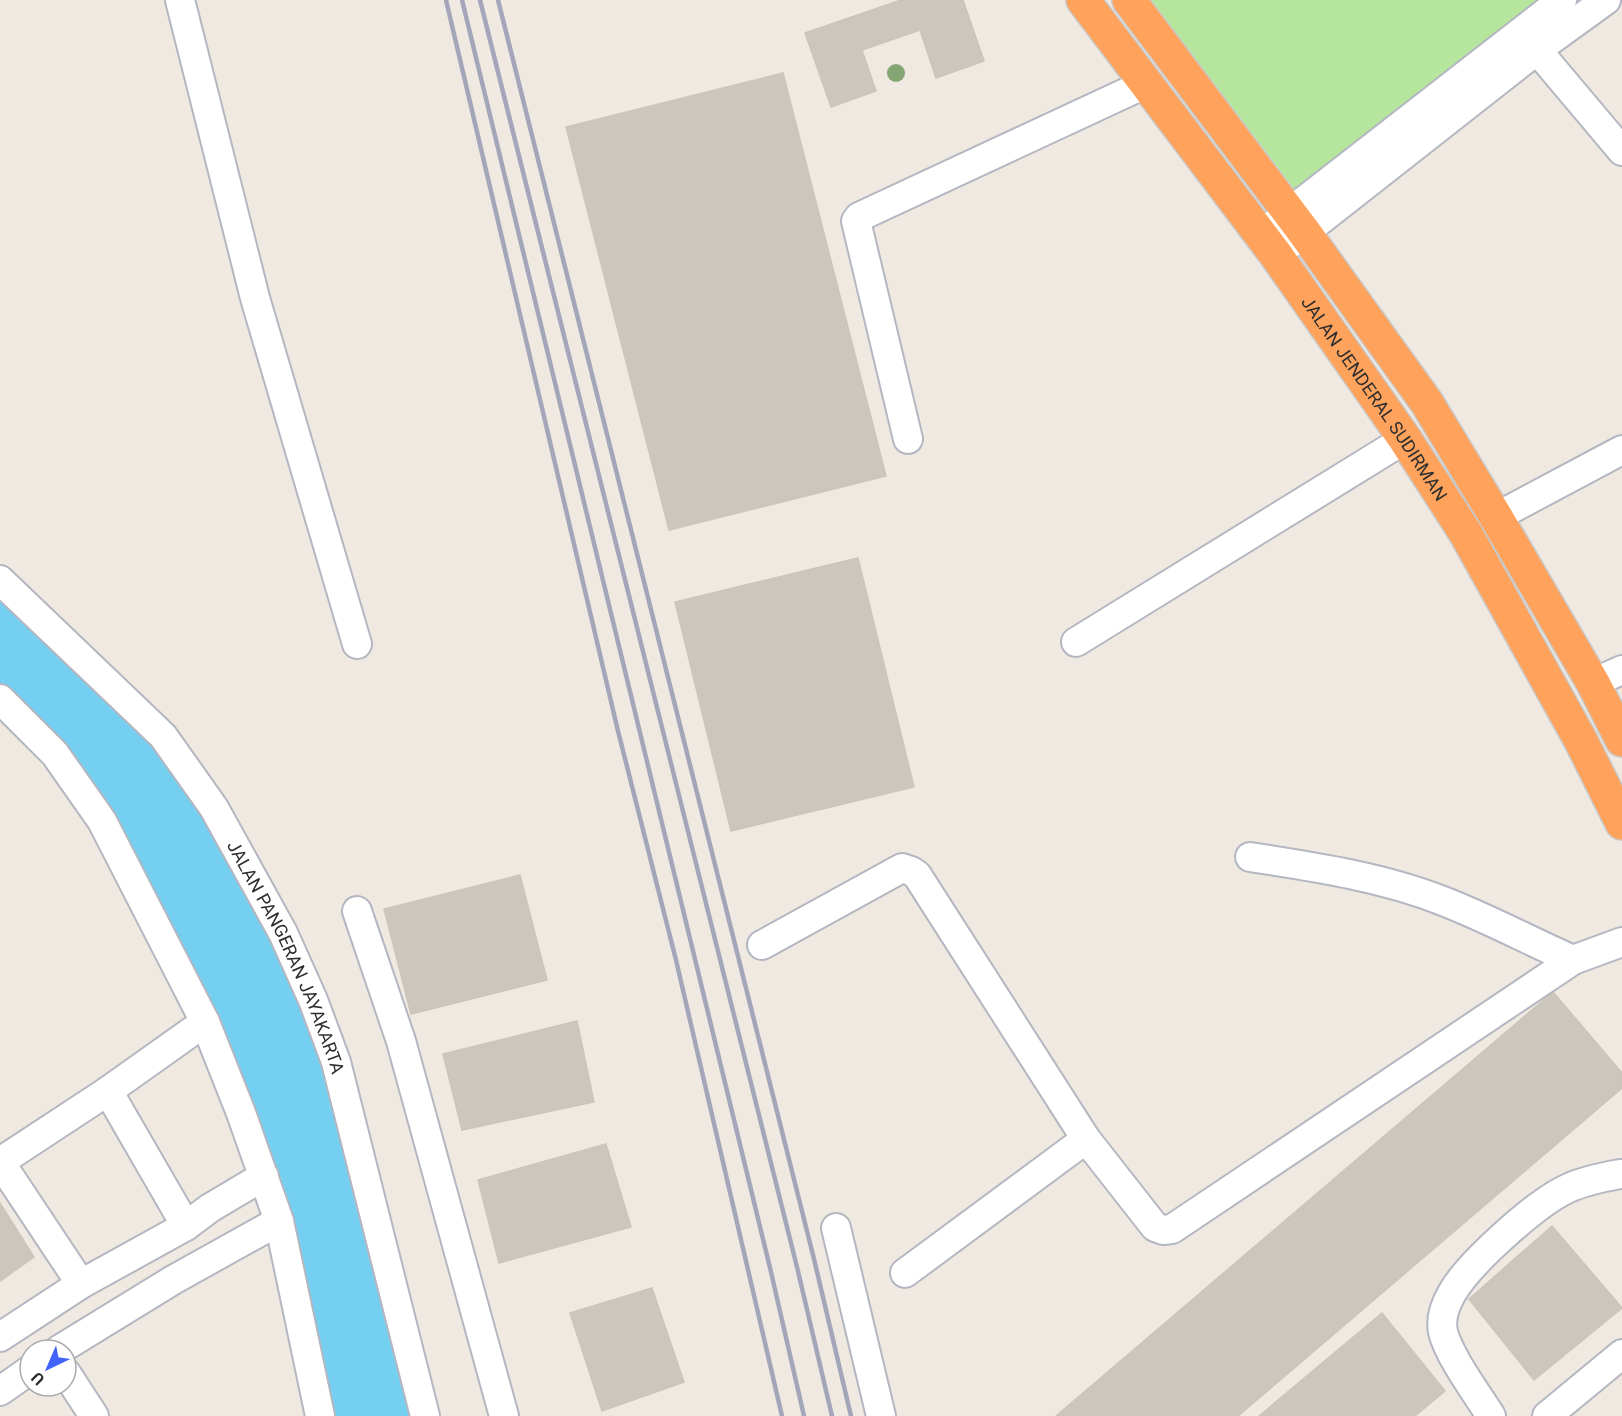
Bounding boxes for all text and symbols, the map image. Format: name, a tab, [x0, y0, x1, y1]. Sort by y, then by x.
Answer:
street label: JALAN JENDERAL SUDIRMAN	[1298, 292, 1452, 504]
street label: JALAN PANGERAN JAYAKARTA	[223, 837, 349, 1076]
north arrow	[18, 1338, 78, 1398]
text: U	[28, 1368, 48, 1389]

